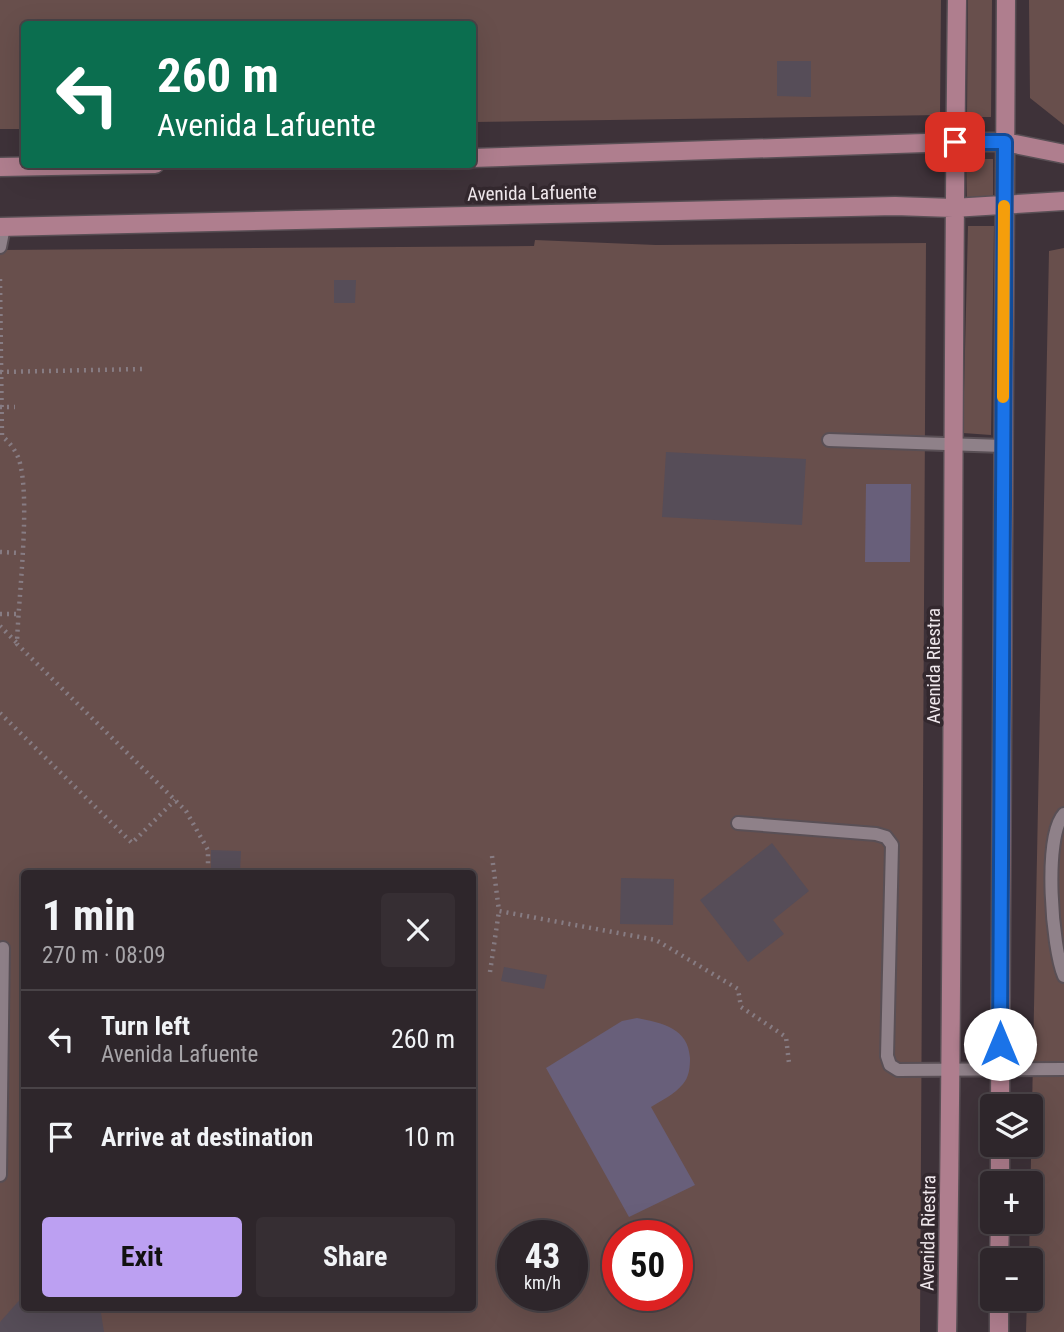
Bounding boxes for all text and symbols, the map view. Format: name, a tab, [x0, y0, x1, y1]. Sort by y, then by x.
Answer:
text: 260 m	[157, 47, 279, 104]
icon: left	[42, 49, 133, 140]
text: Avenida Lafuente	[157, 106, 376, 144]
pin	[925, 112, 985, 172]
icon: arrive	[936, 123, 974, 161]
street label: Avenida Lafuente	[467, 180, 597, 206]
street label: Avenida Riestra	[922, 608, 945, 724]
text: 1 min	[42, 891, 135, 940]
button: close	[381, 893, 455, 967]
text: 270 m · 08:09	[42, 942, 166, 969]
position arrow	[963, 1007, 1037, 1081]
text: Turn left	[101, 1011, 190, 1041]
icon: left	[42, 1020, 80, 1058]
text: 260 m	[391, 1024, 455, 1054]
text: Avenida Lafuente	[101, 1041, 258, 1068]
map controls	[980, 1094, 1043, 1311]
button: layers	[980, 1094, 1043, 1157]
icon: arrive	[42, 1118, 80, 1156]
text: Arrive at destination	[101, 1122, 313, 1152]
text: 10 m	[404, 1122, 455, 1152]
button: +	[980, 1171, 1043, 1234]
street label: Avenida Riestra	[915, 1175, 941, 1291]
button: Exit	[42, 1217, 242, 1297]
button: Share	[256, 1217, 455, 1297]
speed limit sign: 50	[602, 1220, 693, 1311]
text: 43	[525, 1236, 560, 1277]
button: −	[980, 1248, 1043, 1311]
text: km/h	[524, 1272, 561, 1293]

